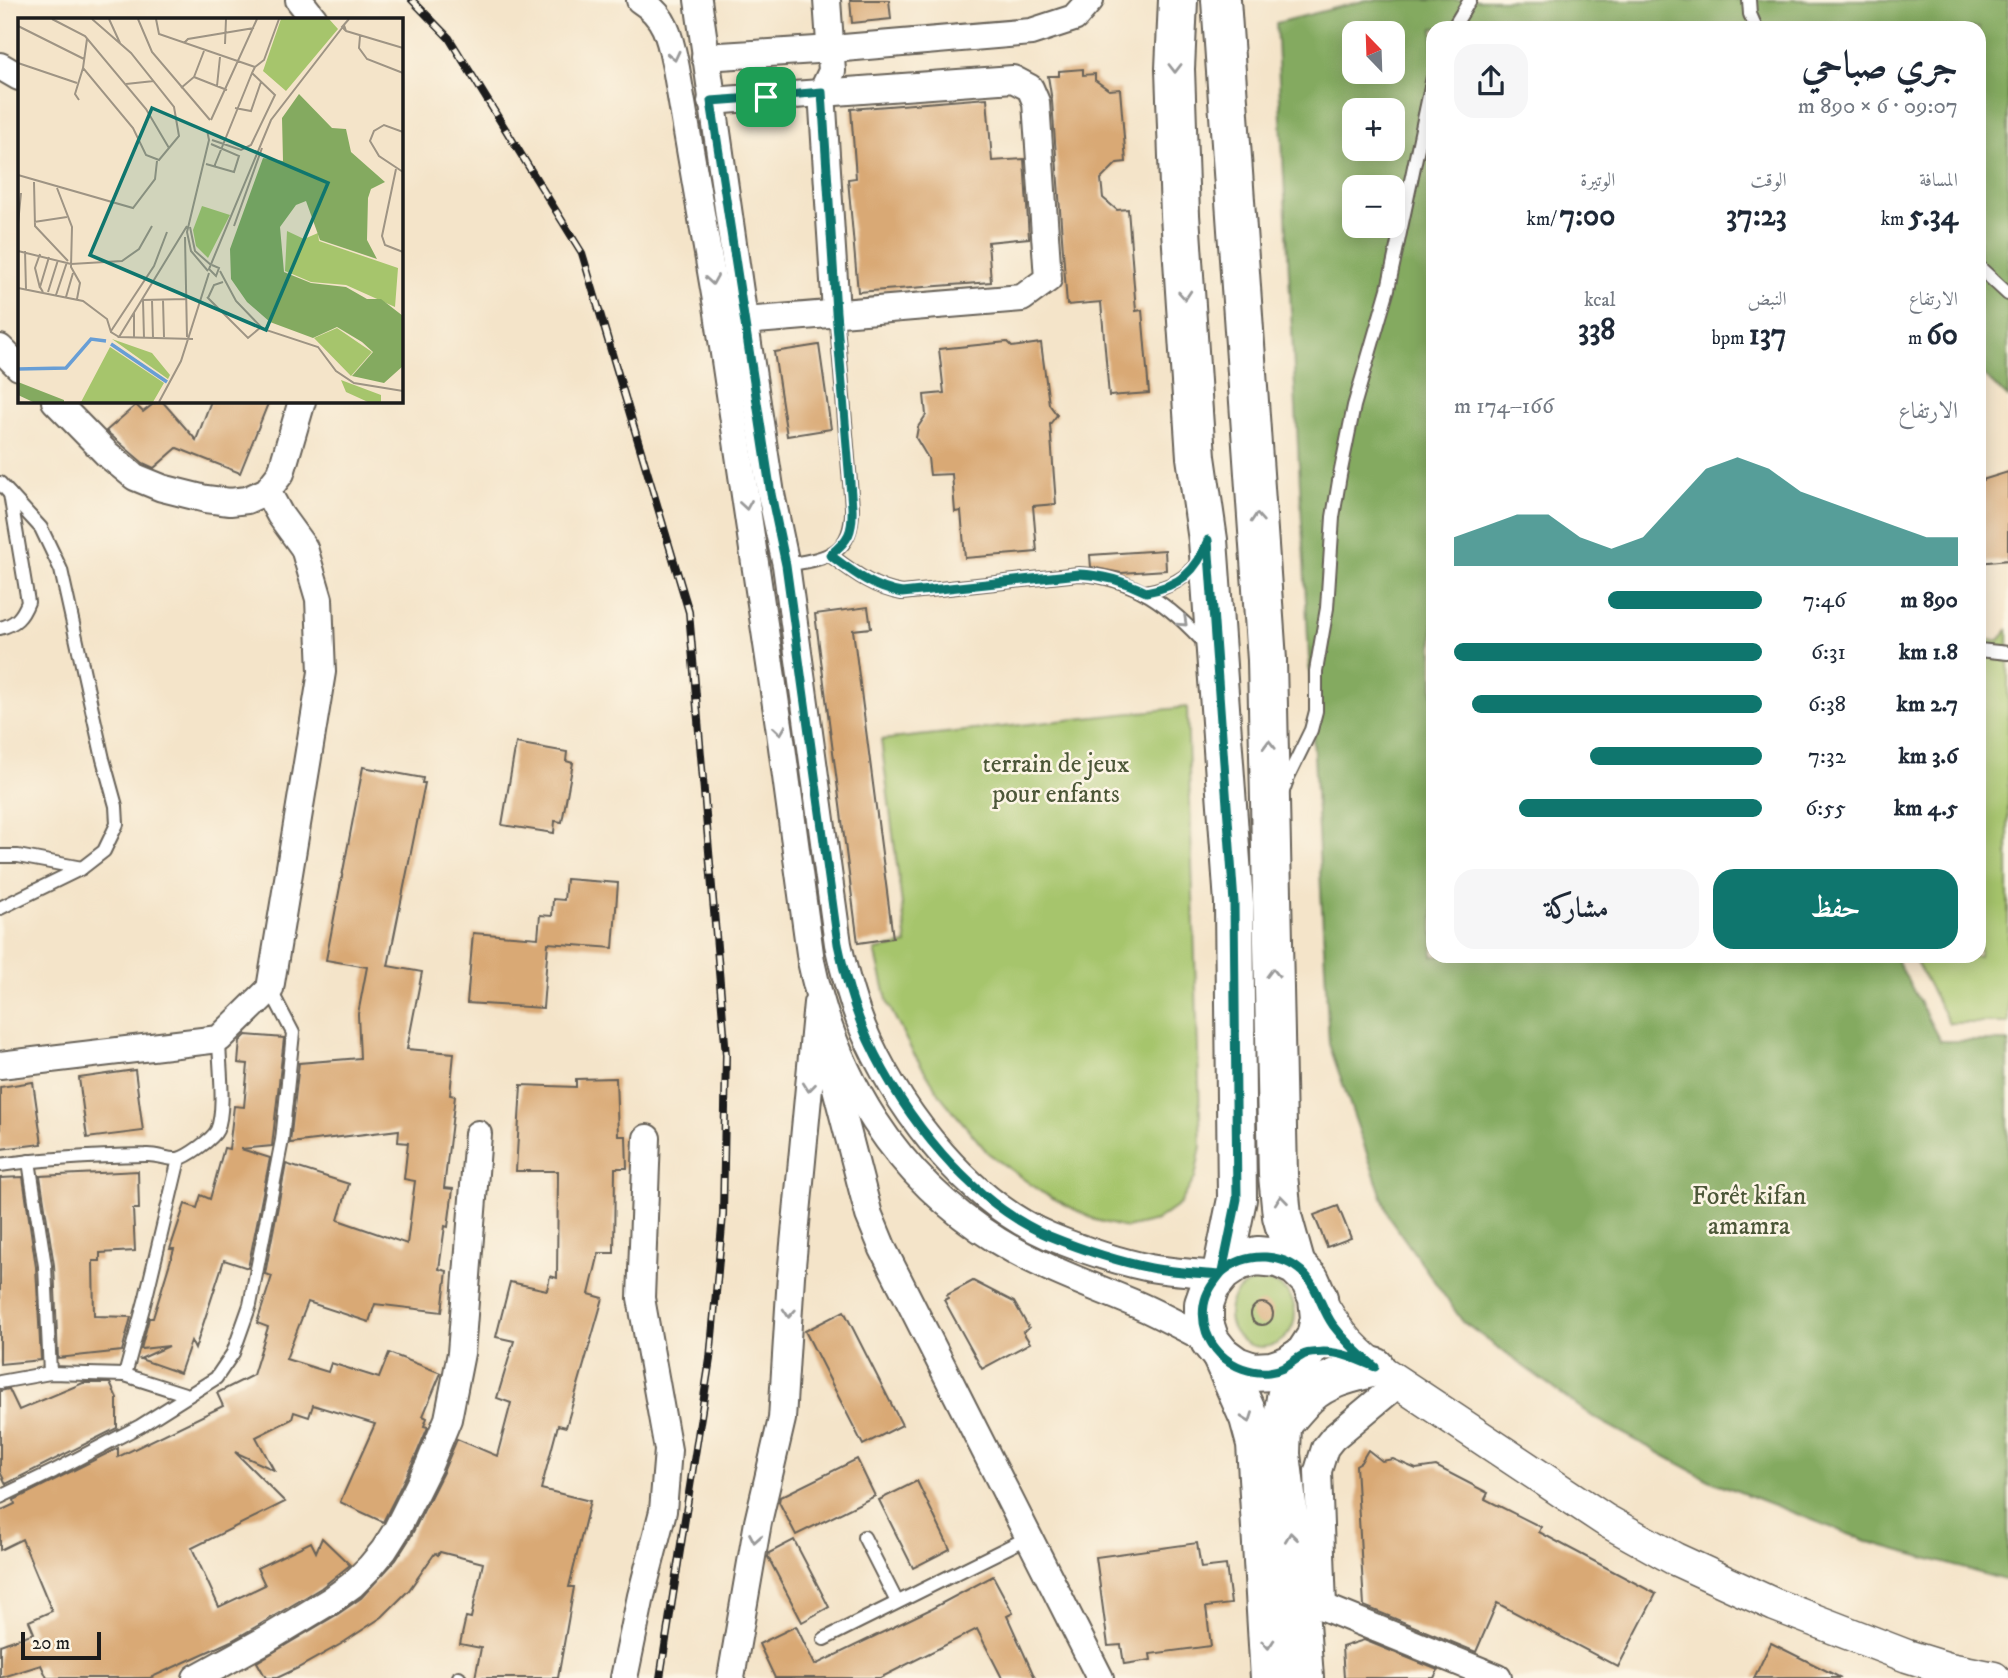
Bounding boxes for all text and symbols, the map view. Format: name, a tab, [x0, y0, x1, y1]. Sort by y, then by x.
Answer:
inset map	[18, 18, 402, 402]
north arrow	[1342, 21, 1405, 84]
map controls	[1342, 21, 1405, 238]
text: جري صباحي	[1801, 42, 1958, 90]
button: share	[1454, 44, 1528, 118]
one-way arrow	[665, 50, 680, 62]
one-way arrow	[1168, 63, 1183, 74]
pin	[736, 67, 796, 127]
icon: arrive	[747, 78, 785, 116]
text: 09:07 · 6 × 890 m	[1798, 92, 1958, 121]
button: +	[1342, 98, 1405, 161]
text: الوتيرة	[1580, 169, 1615, 192]
text: الوقت	[1750, 169, 1787, 192]
text: المسافة	[1919, 169, 1958, 192]
button: −	[1342, 175, 1405, 238]
text: 7:00	[1559, 198, 1615, 235]
text: 37:23	[1726, 198, 1787, 235]
text: 5.34	[1908, 198, 1958, 235]
text: /km	[1526, 208, 1559, 231]
text: km	[1881, 208, 1908, 231]
one-way arrow	[704, 274, 719, 286]
text: النبض	[1748, 288, 1787, 311]
text: الارتفاع	[1909, 288, 1958, 311]
text: kcal	[1584, 289, 1615, 312]
one-way arrow	[1177, 290, 1192, 301]
text: 338	[1578, 312, 1615, 349]
text: 137	[1749, 317, 1787, 354]
text: 60	[1926, 317, 1958, 354]
text: bpm	[1712, 327, 1749, 350]
text: m	[1908, 327, 1926, 350]
text: 166–174 m	[1454, 392, 1554, 421]
text: الارتفاع	[1898, 397, 1958, 426]
one-way arrow	[738, 499, 753, 511]
one-way arrow	[1250, 512, 1265, 523]
text: 7:46	[1803, 586, 1846, 615]
text: 890 m	[1900, 586, 1958, 615]
one-way arrow	[1175, 614, 1188, 627]
text: 6:31	[1811, 638, 1846, 667]
text: 1.8 km	[1899, 638, 1958, 667]
text: 6:38	[1808, 690, 1846, 719]
text: 2.7 km	[1897, 690, 1958, 719]
one-way arrow	[772, 724, 787, 736]
one-way arrow	[1261, 739, 1276, 750]
text: 7:32	[1808, 742, 1846, 771]
text: 3.6 km	[1898, 742, 1958, 771]
park label: terrain de jeux pour enfants	[982, 748, 1130, 811]
text: 6:55	[1805, 794, 1846, 823]
text: 4.5 km	[1894, 794, 1958, 823]
button: مشاركة	[1454, 869, 1699, 949]
button: حفظ	[1713, 869, 1958, 949]
one-way arrow	[1265, 967, 1281, 977]
one-way arrow	[801, 1081, 816, 1092]
park label: Forêt kifan amamra	[1692, 1180, 1807, 1243]
one-way arrow	[1273, 1194, 1288, 1206]
one-way arrow	[782, 1308, 797, 1319]
one-way arrow	[1240, 1411, 1254, 1423]
one-way arrow	[749, 1531, 764, 1543]
one-way arrow	[1284, 1531, 1299, 1542]
scale bar	[21, 1629, 102, 1661]
text: 20 m	[32, 1632, 70, 1655]
one-way arrow	[1260, 1638, 1275, 1649]

